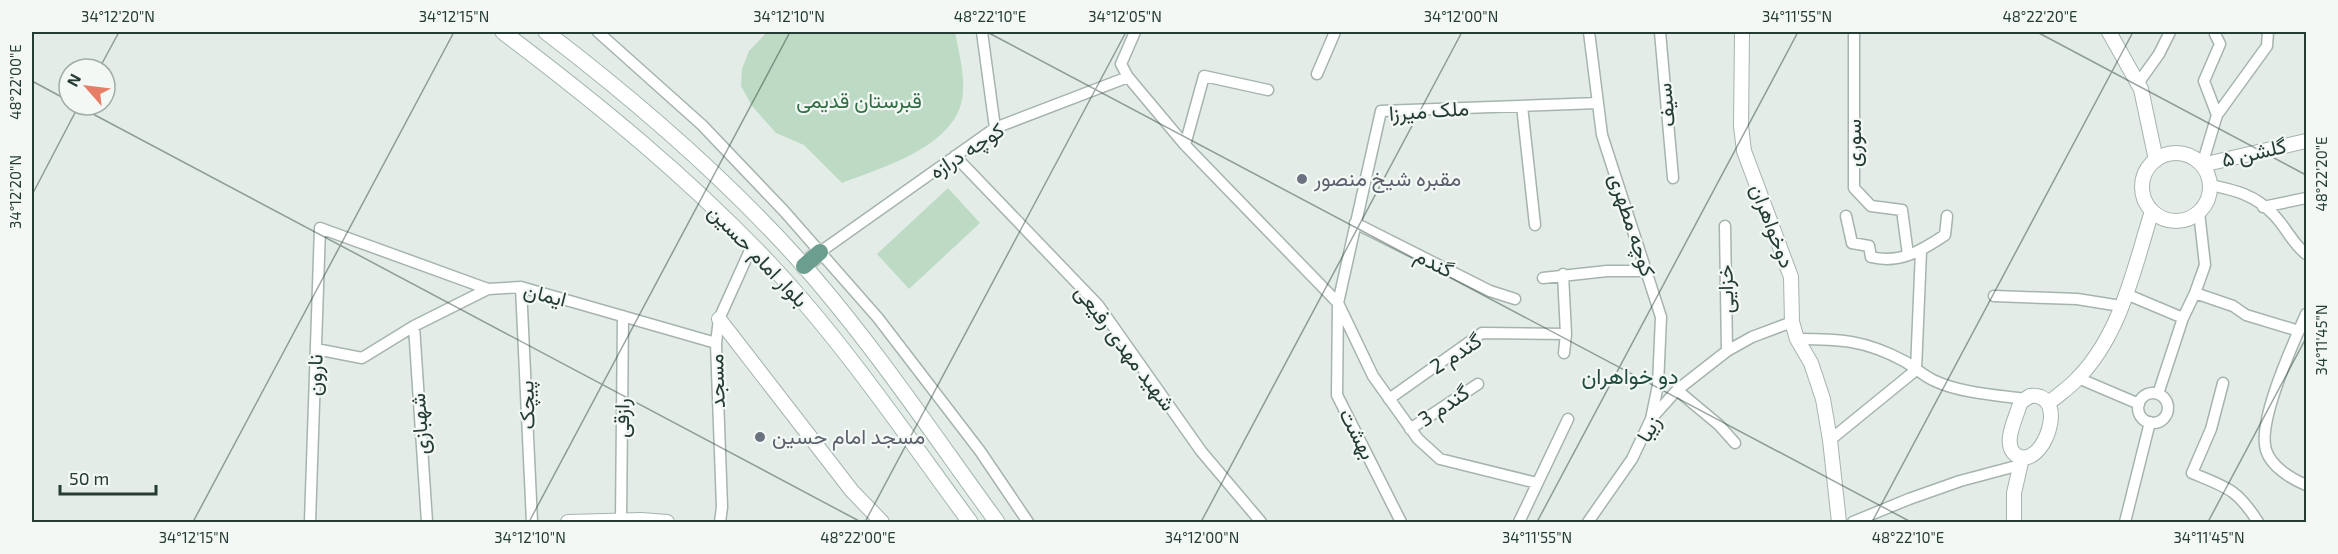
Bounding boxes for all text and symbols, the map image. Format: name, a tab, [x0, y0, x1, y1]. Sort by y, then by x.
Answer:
text: 34°12'20"N	[81, 7, 155, 25]
text: 34°12'15"N	[419, 7, 489, 25]
text: 34°12'10"N	[753, 7, 825, 25]
text: 48°22'10"E	[954, 7, 1026, 25]
text: 34°12'05"N	[1088, 7, 1162, 25]
text: 34°12'00"N	[1424, 7, 1498, 25]
text: 34°11'55"N	[1762, 7, 1832, 25]
text: 48°22'20"E	[2003, 7, 2077, 25]
text: 48°22'00"E	[6, 44, 24, 120]
north arrow	[57, 57, 117, 117]
text: N	[62, 70, 84, 89]
street label: سیف	[1650, 82, 1680, 128]
park label: قبرستان قدیمی	[796, 87, 922, 114]
street label: ملک میرزا	[1388, 94, 1470, 127]
street label: کوچه درازه	[924, 116, 1010, 186]
street label: سوری	[1840, 119, 1867, 167]
street label: گلشن ۵	[2219, 132, 2289, 172]
text: 48°22'20"E	[2312, 137, 2330, 211]
text: 34°12'20"N	[6, 155, 24, 229]
place label: مقبره شیخ منصور	[1313, 165, 1461, 193]
street label: کوچه مطهری	[1602, 170, 1662, 280]
marker: مقبره شیخ منصور	[1295, 172, 1309, 186]
street label: دوخواهران	[1744, 180, 1801, 272]
street label: بلوار امام حسین	[702, 198, 814, 314]
street label: گندم	[1410, 241, 1458, 285]
street label: خزایی	[1712, 264, 1739, 314]
street label: ایمان	[521, 276, 569, 312]
street label: شهید مهدی رفیعی	[1069, 279, 1182, 416]
text: 34°11'45"N	[2312, 305, 2330, 375]
street label: گندم 2	[1425, 327, 1487, 381]
street label: مسجد	[702, 353, 730, 409]
street label: نارون	[300, 354, 329, 396]
district label: دو خواهران	[1581, 362, 1679, 390]
street label: گندم 3	[1413, 379, 1475, 433]
street label: پیچک	[512, 380, 542, 430]
street label: شهبازی	[404, 392, 435, 456]
street label: رازقی	[608, 398, 635, 438]
street label: بهشت	[1333, 404, 1382, 464]
street label: زیبا	[1630, 411, 1667, 447]
place label: مسجد امام حسین	[772, 423, 925, 451]
marker: مسجد امام حسین	[753, 430, 767, 444]
scale bar	[60, 458, 156, 496]
text: 50 m	[69, 467, 109, 489]
text: 34°12'15"N	[159, 528, 229, 546]
text: 34°12'10"N	[494, 528, 566, 546]
text: 48°22'00"E	[820, 528, 896, 546]
text: 34°12'00"N	[1165, 528, 1239, 546]
text: 34°11'55"N	[1502, 528, 1572, 546]
text: 48°22'10"E	[1872, 528, 1944, 546]
text: 34°11'45"N	[2174, 528, 2244, 546]

